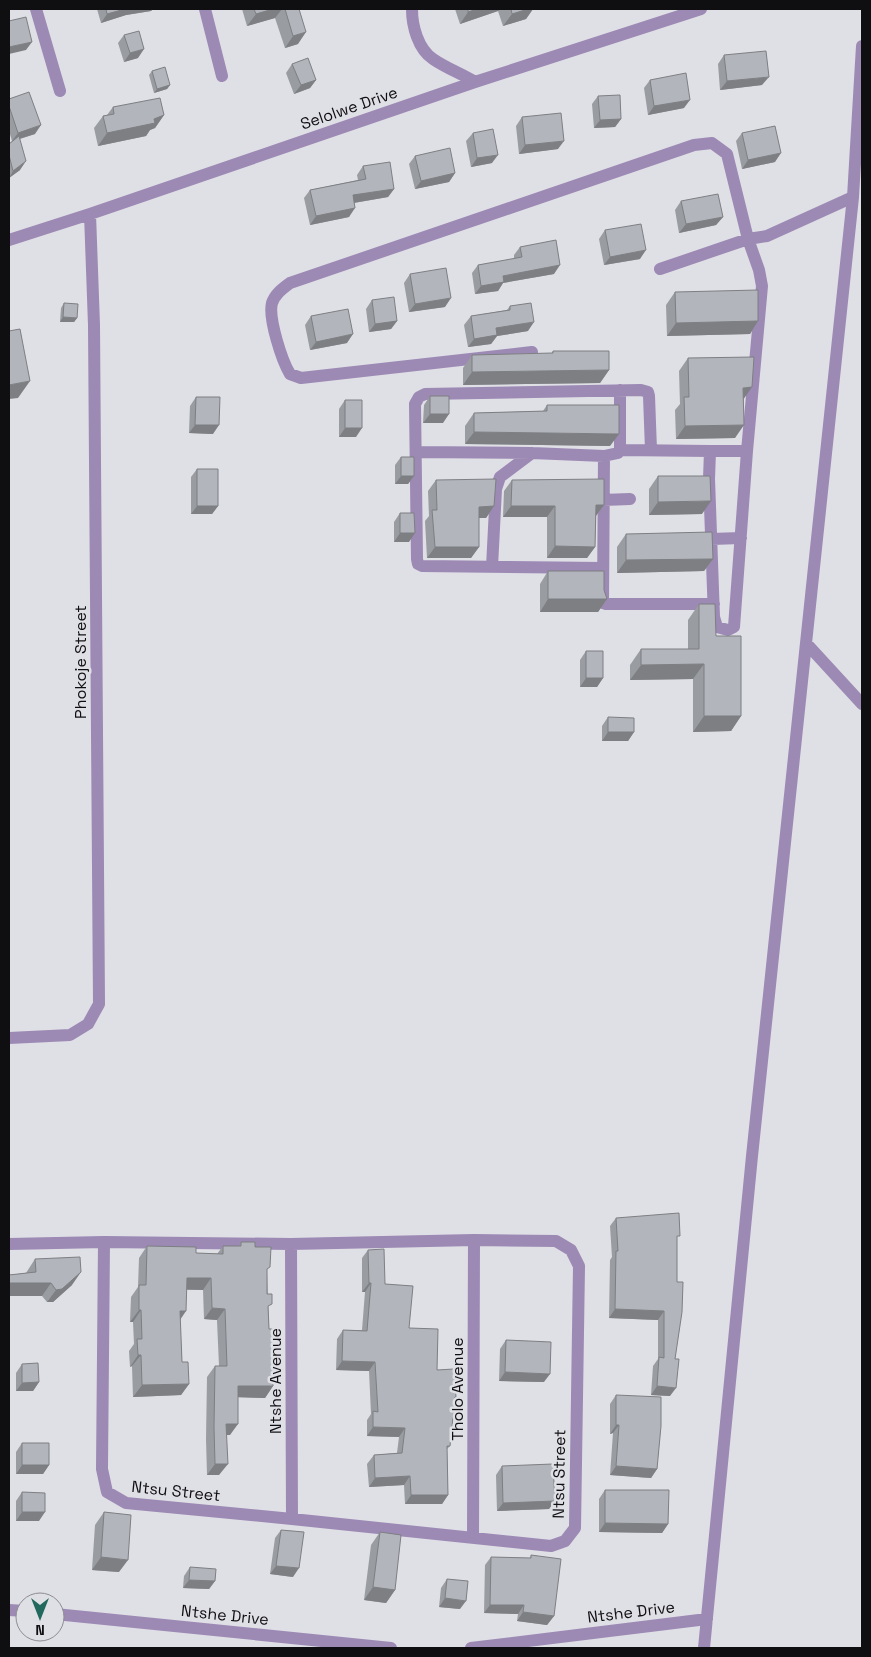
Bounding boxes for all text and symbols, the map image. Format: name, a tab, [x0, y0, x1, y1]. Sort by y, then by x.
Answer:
street label: Selolwe Drive	[298, 82, 400, 134]
street label: Phokoje Street	[70, 605, 91, 719]
street label: Ntshe Avenue	[265, 1328, 286, 1434]
street label: Tholo Avenue	[447, 1337, 468, 1441]
street label: Ntsu Street	[548, 1429, 570, 1519]
street label: Ntsu Street	[131, 1476, 221, 1506]
north arrow	[15, 1592, 65, 1642]
street label: Ntshe Drive	[586, 1596, 676, 1628]
street label: Ntshe Drive	[180, 1600, 270, 1630]
text: N	[35, 1621, 45, 1639]

